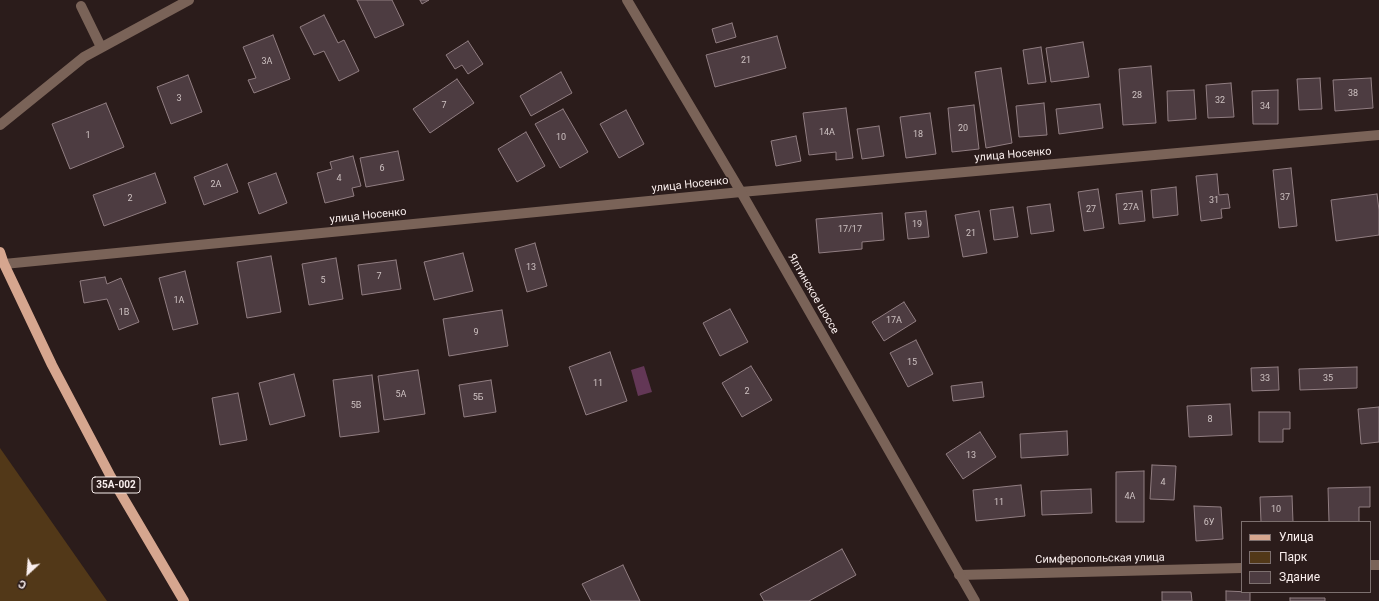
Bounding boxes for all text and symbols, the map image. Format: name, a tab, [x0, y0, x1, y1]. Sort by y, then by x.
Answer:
house number: 21	[741, 56, 751, 66]
house number: 3А	[262, 57, 272, 67]
house number: 38	[1348, 89, 1358, 99]
house number: 28	[1132, 91, 1142, 101]
house number: 3	[176, 94, 182, 104]
house number: 32	[1215, 96, 1225, 106]
house number: 7	[441, 101, 447, 111]
house number: 34	[1260, 102, 1270, 112]
house number: 20	[958, 124, 968, 134]
house number: 14А	[819, 128, 835, 138]
house number: 18	[913, 130, 923, 140]
house number: 1	[85, 131, 91, 141]
house number: 10	[556, 133, 566, 143]
street label: улица Носенко	[974, 145, 1052, 165]
house number: 6	[379, 164, 385, 174]
house number: 4	[336, 174, 342, 184]
street label: улица Носенко	[651, 174, 729, 196]
house number: 2А	[211, 180, 221, 190]
house number: 37	[1280, 193, 1290, 203]
house number: 2	[127, 194, 133, 204]
house number: 31	[1209, 196, 1219, 206]
house number: 27А	[1123, 203, 1139, 213]
street label: улица Носенко	[329, 205, 407, 227]
house number: 27	[1086, 205, 1096, 215]
house number: 19	[912, 220, 922, 230]
house number: 17/17	[838, 225, 862, 235]
house number: 21	[966, 229, 976, 239]
street label: Ялтинское шоссе	[785, 252, 841, 336]
house number: 13	[526, 263, 536, 273]
house number: 7	[376, 272, 382, 282]
house number: 5	[320, 276, 326, 286]
house number: 1А	[174, 296, 184, 306]
house number: 1В	[119, 308, 129, 318]
house number: 17А	[886, 316, 902, 326]
house number: 9	[473, 328, 479, 338]
house number: 15	[907, 358, 917, 368]
house number: 33	[1260, 374, 1270, 384]
house number: 35	[1323, 374, 1333, 384]
house number: 11	[593, 379, 603, 389]
house number: 2	[744, 387, 750, 397]
house number: 5А	[396, 390, 406, 400]
house number: 5Б	[473, 393, 483, 403]
house number: 5В	[351, 401, 361, 411]
house number: 8	[1207, 415, 1213, 425]
house number: 13	[966, 451, 976, 461]
road number: 35А-002	[92, 477, 140, 493]
house number: 4	[1160, 478, 1166, 488]
house number: 4А	[1125, 492, 1135, 502]
house number: 11	[994, 498, 1004, 508]
house number: 10	[1271, 505, 1281, 515]
house number: 6У	[1204, 518, 1214, 528]
legend	[1241, 521, 1371, 593]
text: Улица	[1279, 530, 1314, 544]
text: Парк	[1279, 550, 1307, 564]
street label: Симферопольская улица	[1035, 551, 1165, 567]
north arrow	[8, 553, 48, 593]
text: Здание	[1279, 570, 1320, 584]
text: С	[16, 577, 29, 592]

